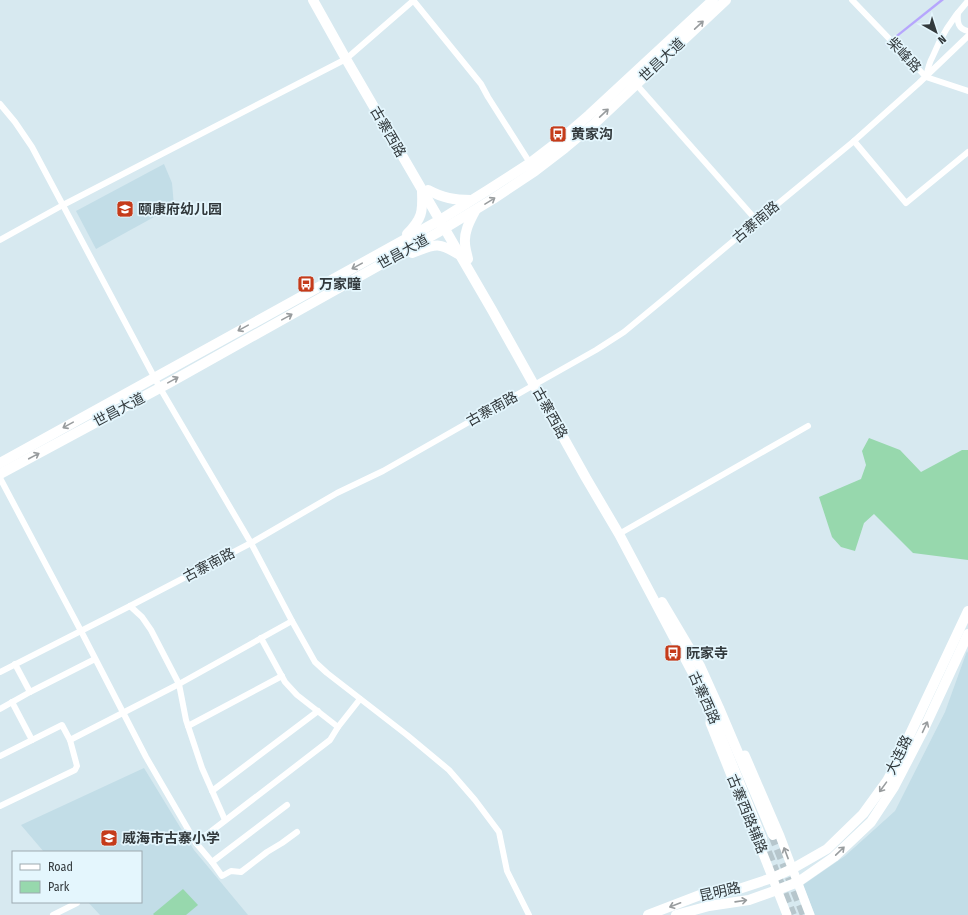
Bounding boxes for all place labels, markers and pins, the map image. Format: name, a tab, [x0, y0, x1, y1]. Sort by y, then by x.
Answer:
bus stop icon: 黄家沟	[548, 124, 568, 144]
place label: 黄家沟	[571, 126, 613, 143]
school or university icon: 颐康府幼儿园	[115, 199, 135, 219]
place label: 颐康府幼儿园	[138, 201, 222, 218]
bus stop icon: 万家疃	[296, 274, 316, 294]
place label: 万家疃	[319, 276, 361, 293]
bus stop icon: 阮家寺	[663, 643, 683, 663]
place label: 阮家寺	[686, 645, 728, 662]
school or university icon: 威海市古寨小学	[99, 828, 119, 848]
place label: 威海市古寨小学	[122, 830, 220, 847]

